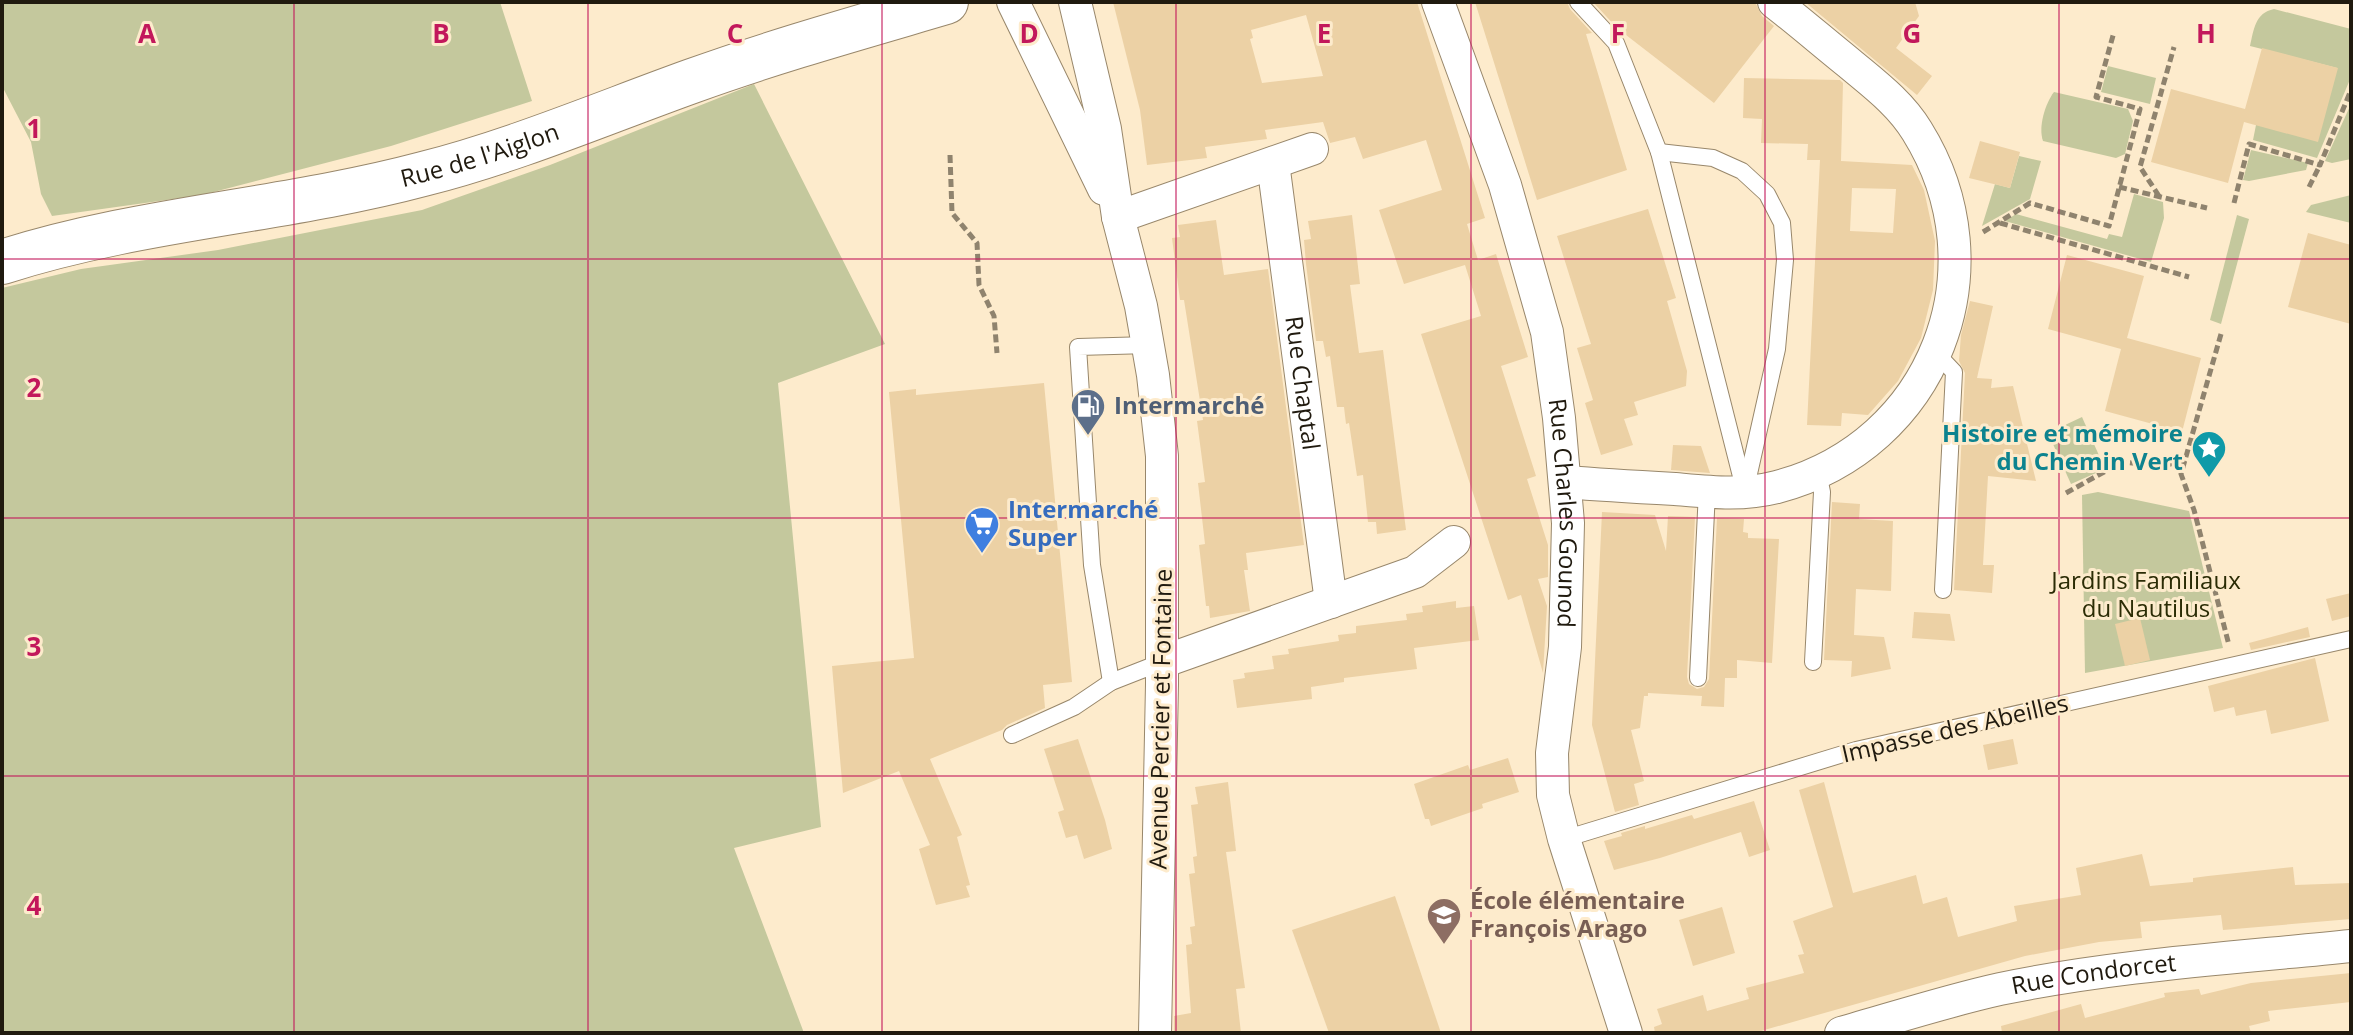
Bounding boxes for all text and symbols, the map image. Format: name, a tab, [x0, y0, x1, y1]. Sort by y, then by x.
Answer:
text: A	[138, 15, 156, 51]
text: B	[432, 15, 450, 51]
text: C	[727, 15, 743, 51]
text: D	[1019, 15, 1039, 51]
text: E	[1317, 15, 1331, 51]
text: F	[1611, 15, 1625, 51]
text: G	[1903, 15, 1921, 51]
text: H	[2196, 15, 2216, 51]
text: 1	[27, 110, 41, 146]
street label: Rue de l'Aiglon	[397, 114, 563, 194]
street label: Rue Chaptal	[1278, 314, 1329, 452]
text: 2	[27, 369, 42, 405]
fuel station icon: Intermarché	[1069, 387, 1107, 437]
place label: Intermarché	[1114, 388, 1264, 421]
street label: Rue Charles Gounod	[1541, 396, 1586, 628]
place label: Histoire et mémoire du Chemin Vert	[1942, 416, 2183, 477]
place icon: Histoire et mémoire du Chemin Vert	[2190, 429, 2228, 479]
place label: Intermarché Super	[1008, 492, 1158, 553]
supermarket icon: Intermarché Super	[963, 505, 1001, 555]
park label: Jardins Familiaux du Nautilus	[2049, 563, 2241, 624]
street label: Avenue Percier et Fontaine	[1140, 568, 1179, 870]
text: 3	[27, 628, 41, 664]
street label: Impasse des Abeilles	[1838, 685, 2071, 770]
place label: École élémentaire François Arago	[1470, 883, 1685, 944]
text: 4	[27, 887, 42, 923]
school or university icon: École élémentaire François Arago	[1425, 896, 1463, 946]
street label: Rue Condorcet	[2008, 945, 2178, 1001]

